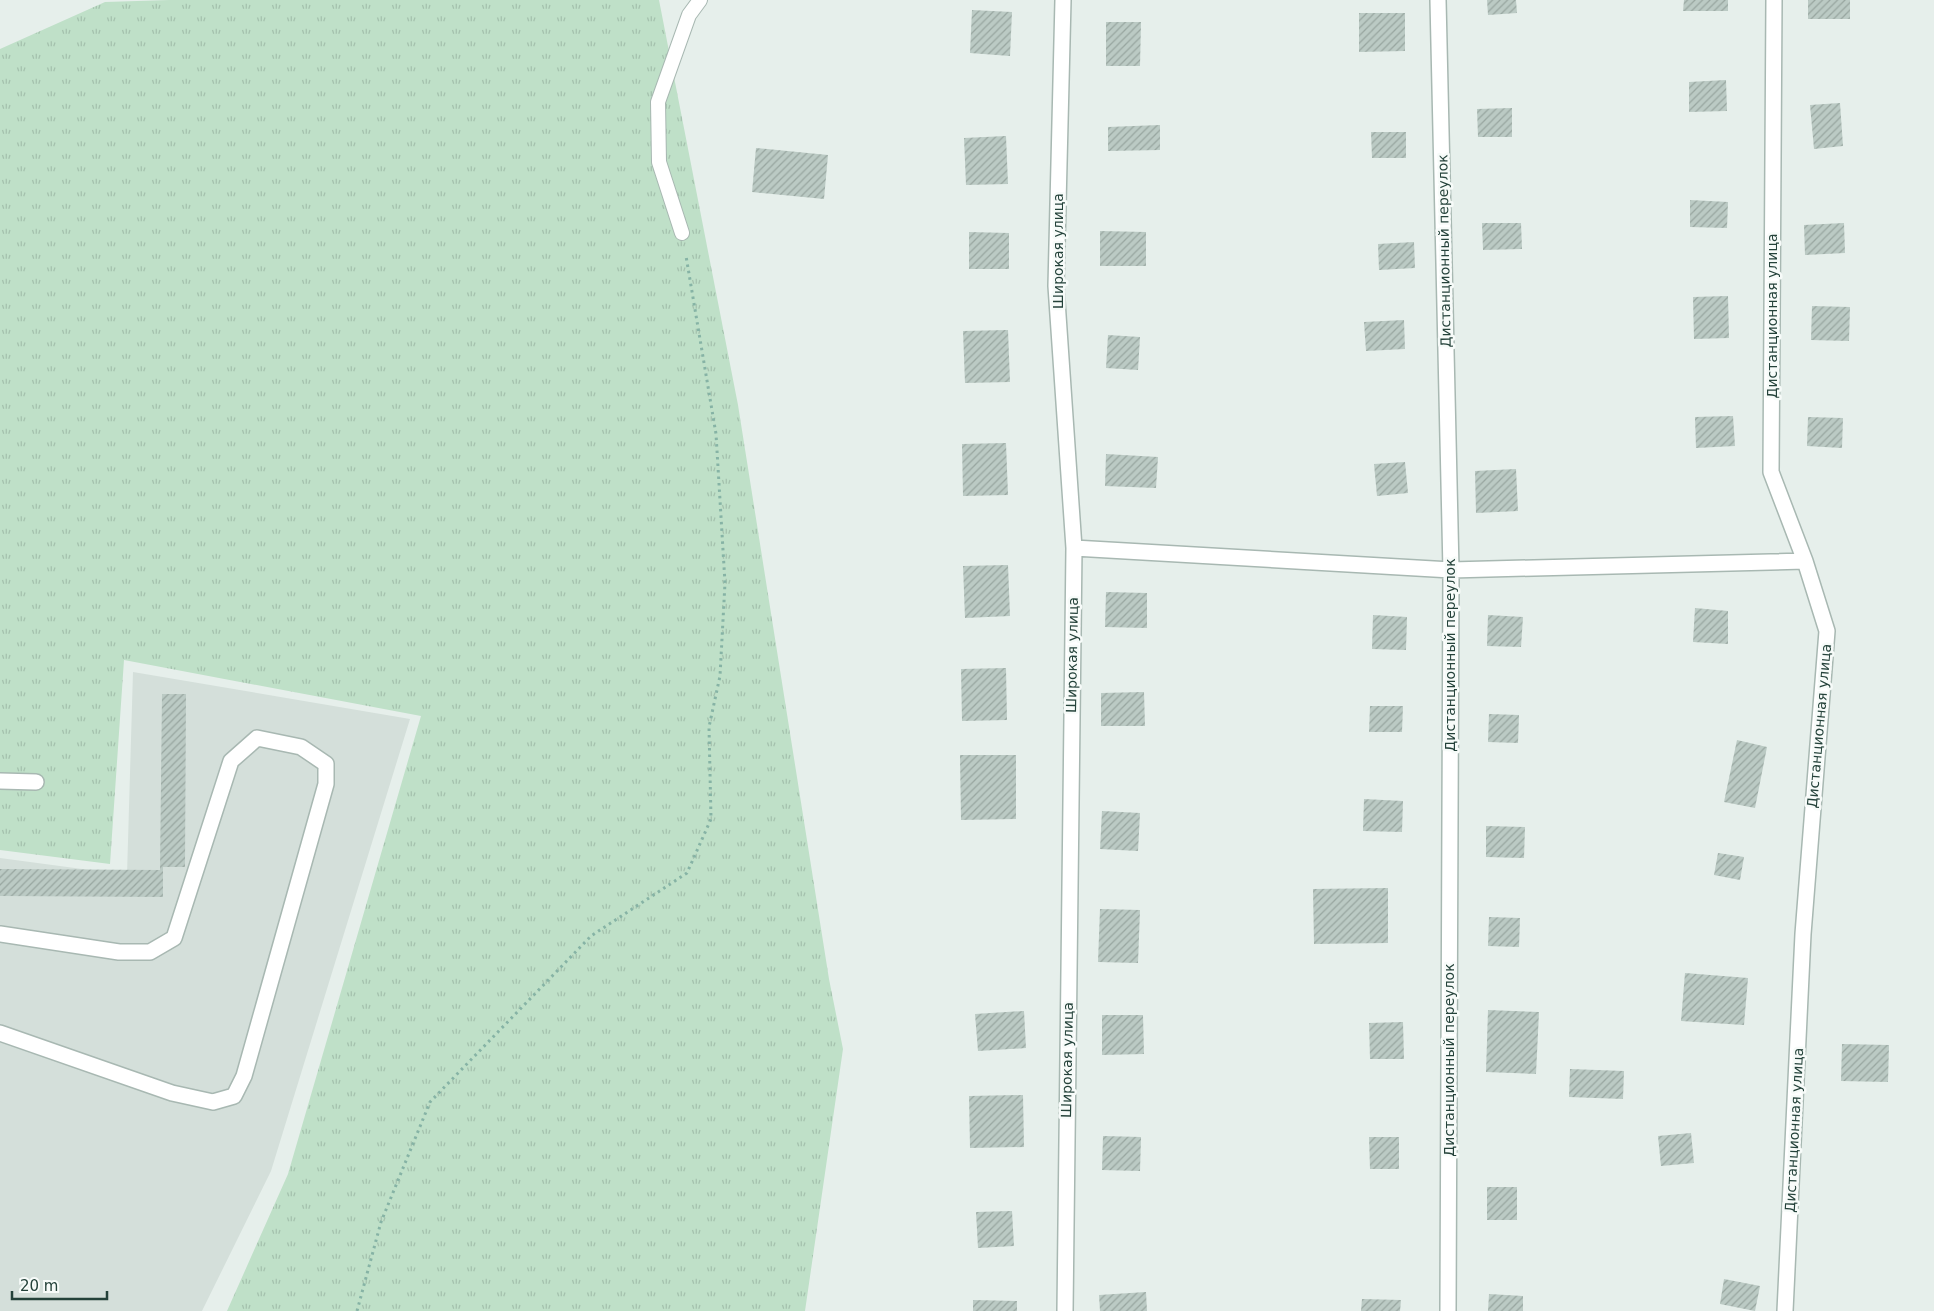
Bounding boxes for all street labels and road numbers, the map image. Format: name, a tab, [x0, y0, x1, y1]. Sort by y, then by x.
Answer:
street label: Дистанционный переулок	[1434, 154, 1454, 348]
street label: Широкая улица	[1050, 193, 1066, 309]
street label: Дистанционная улица	[1764, 233, 1780, 399]
street label: Дистанционный переулок	[1442, 558, 1458, 752]
street label: Широкая улица	[1063, 597, 1081, 713]
street label: Дистанционная улица	[1804, 643, 1834, 809]
street label: Дистанционный переулок	[1441, 963, 1457, 1157]
street label: Широкая улица	[1058, 1002, 1076, 1118]
street label: Дистанционная улица	[1782, 1047, 1806, 1213]

